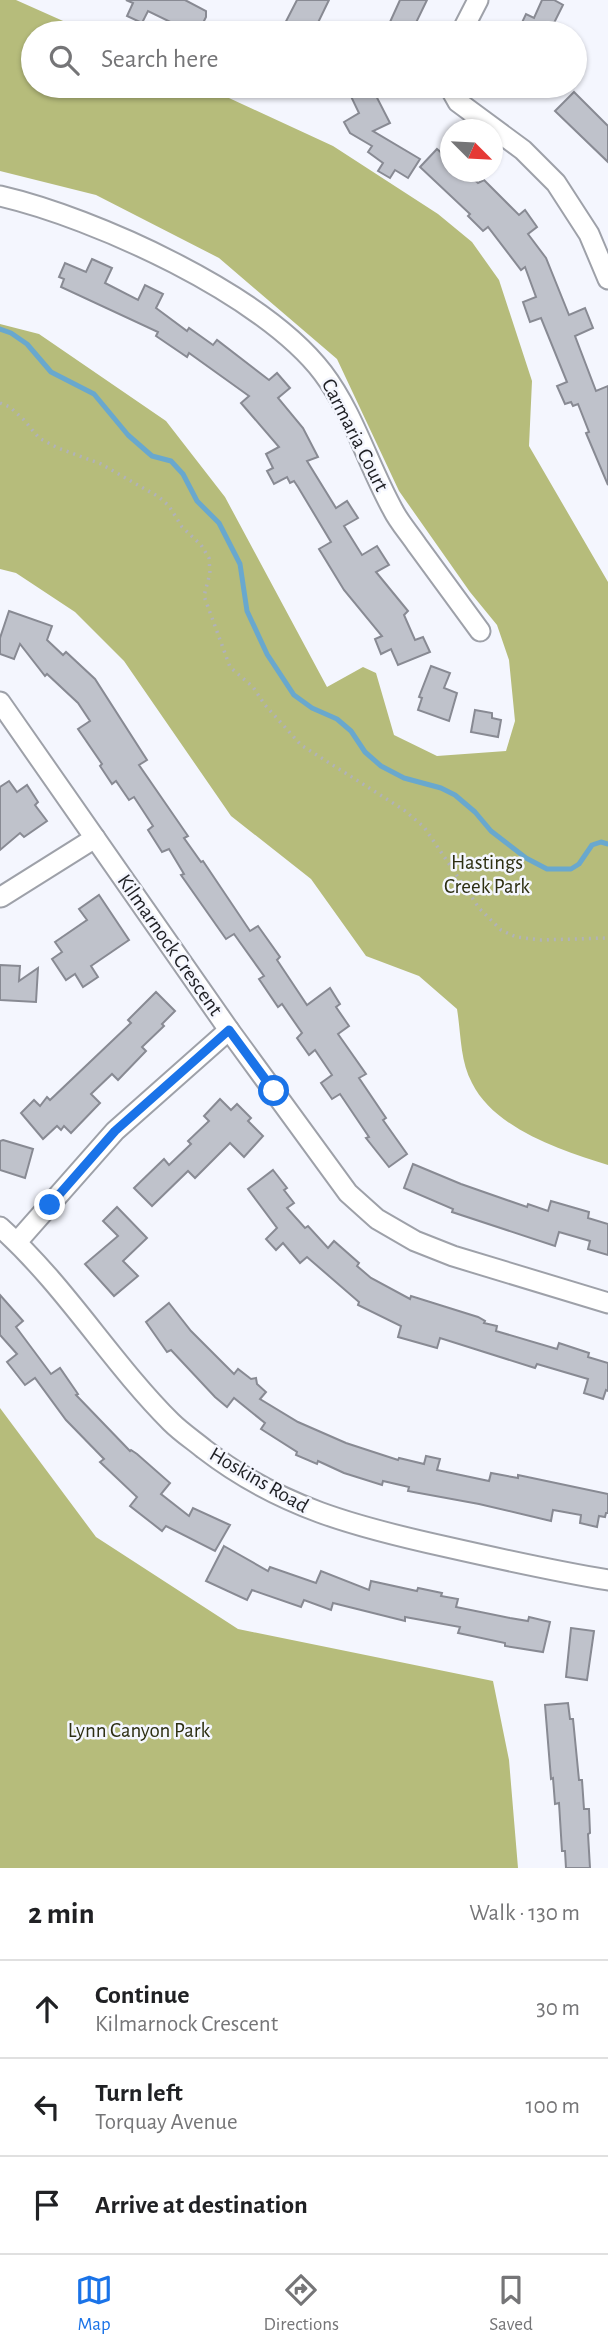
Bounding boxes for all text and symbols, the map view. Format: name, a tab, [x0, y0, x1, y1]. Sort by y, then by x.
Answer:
search box	[21, 21, 587, 98]
icon: search	[45, 41, 83, 79]
text: Search here	[101, 46, 219, 72]
north arrow	[440, 119, 503, 182]
street label: Carmaria Court	[318, 375, 392, 495]
park label: Hastings Creek Park	[444, 852, 530, 897]
street label: Kilmarnock Crescent	[113, 871, 227, 1020]
route start	[258, 1075, 289, 1106]
route end	[34, 1189, 65, 1220]
street label: Hoskins Road	[206, 1443, 312, 1517]
park label: Lynn Canyon Park	[68, 1720, 211, 1741]
text: 2 min	[28, 1899, 95, 1929]
text: Walk · 130 m	[469, 1902, 580, 1925]
text: Continue	[95, 1982, 190, 2008]
icon: ahead	[28, 1990, 66, 2028]
text: 30 m	[536, 1997, 580, 2020]
text: Kilmarnock Crescent	[95, 2013, 278, 2036]
text: Turn left	[95, 2080, 183, 2106]
icon: left	[28, 2088, 66, 2126]
text: 100 m	[526, 2095, 580, 2118]
text: Torquay Avenue	[95, 2111, 238, 2134]
icon: arrive	[28, 2186, 66, 2224]
text: Arrive at destination	[95, 2192, 308, 2218]
tab: Map	[75, 2271, 113, 2336]
tab: Directions	[263, 2271, 339, 2336]
tab: Saved	[489, 2271, 533, 2336]

